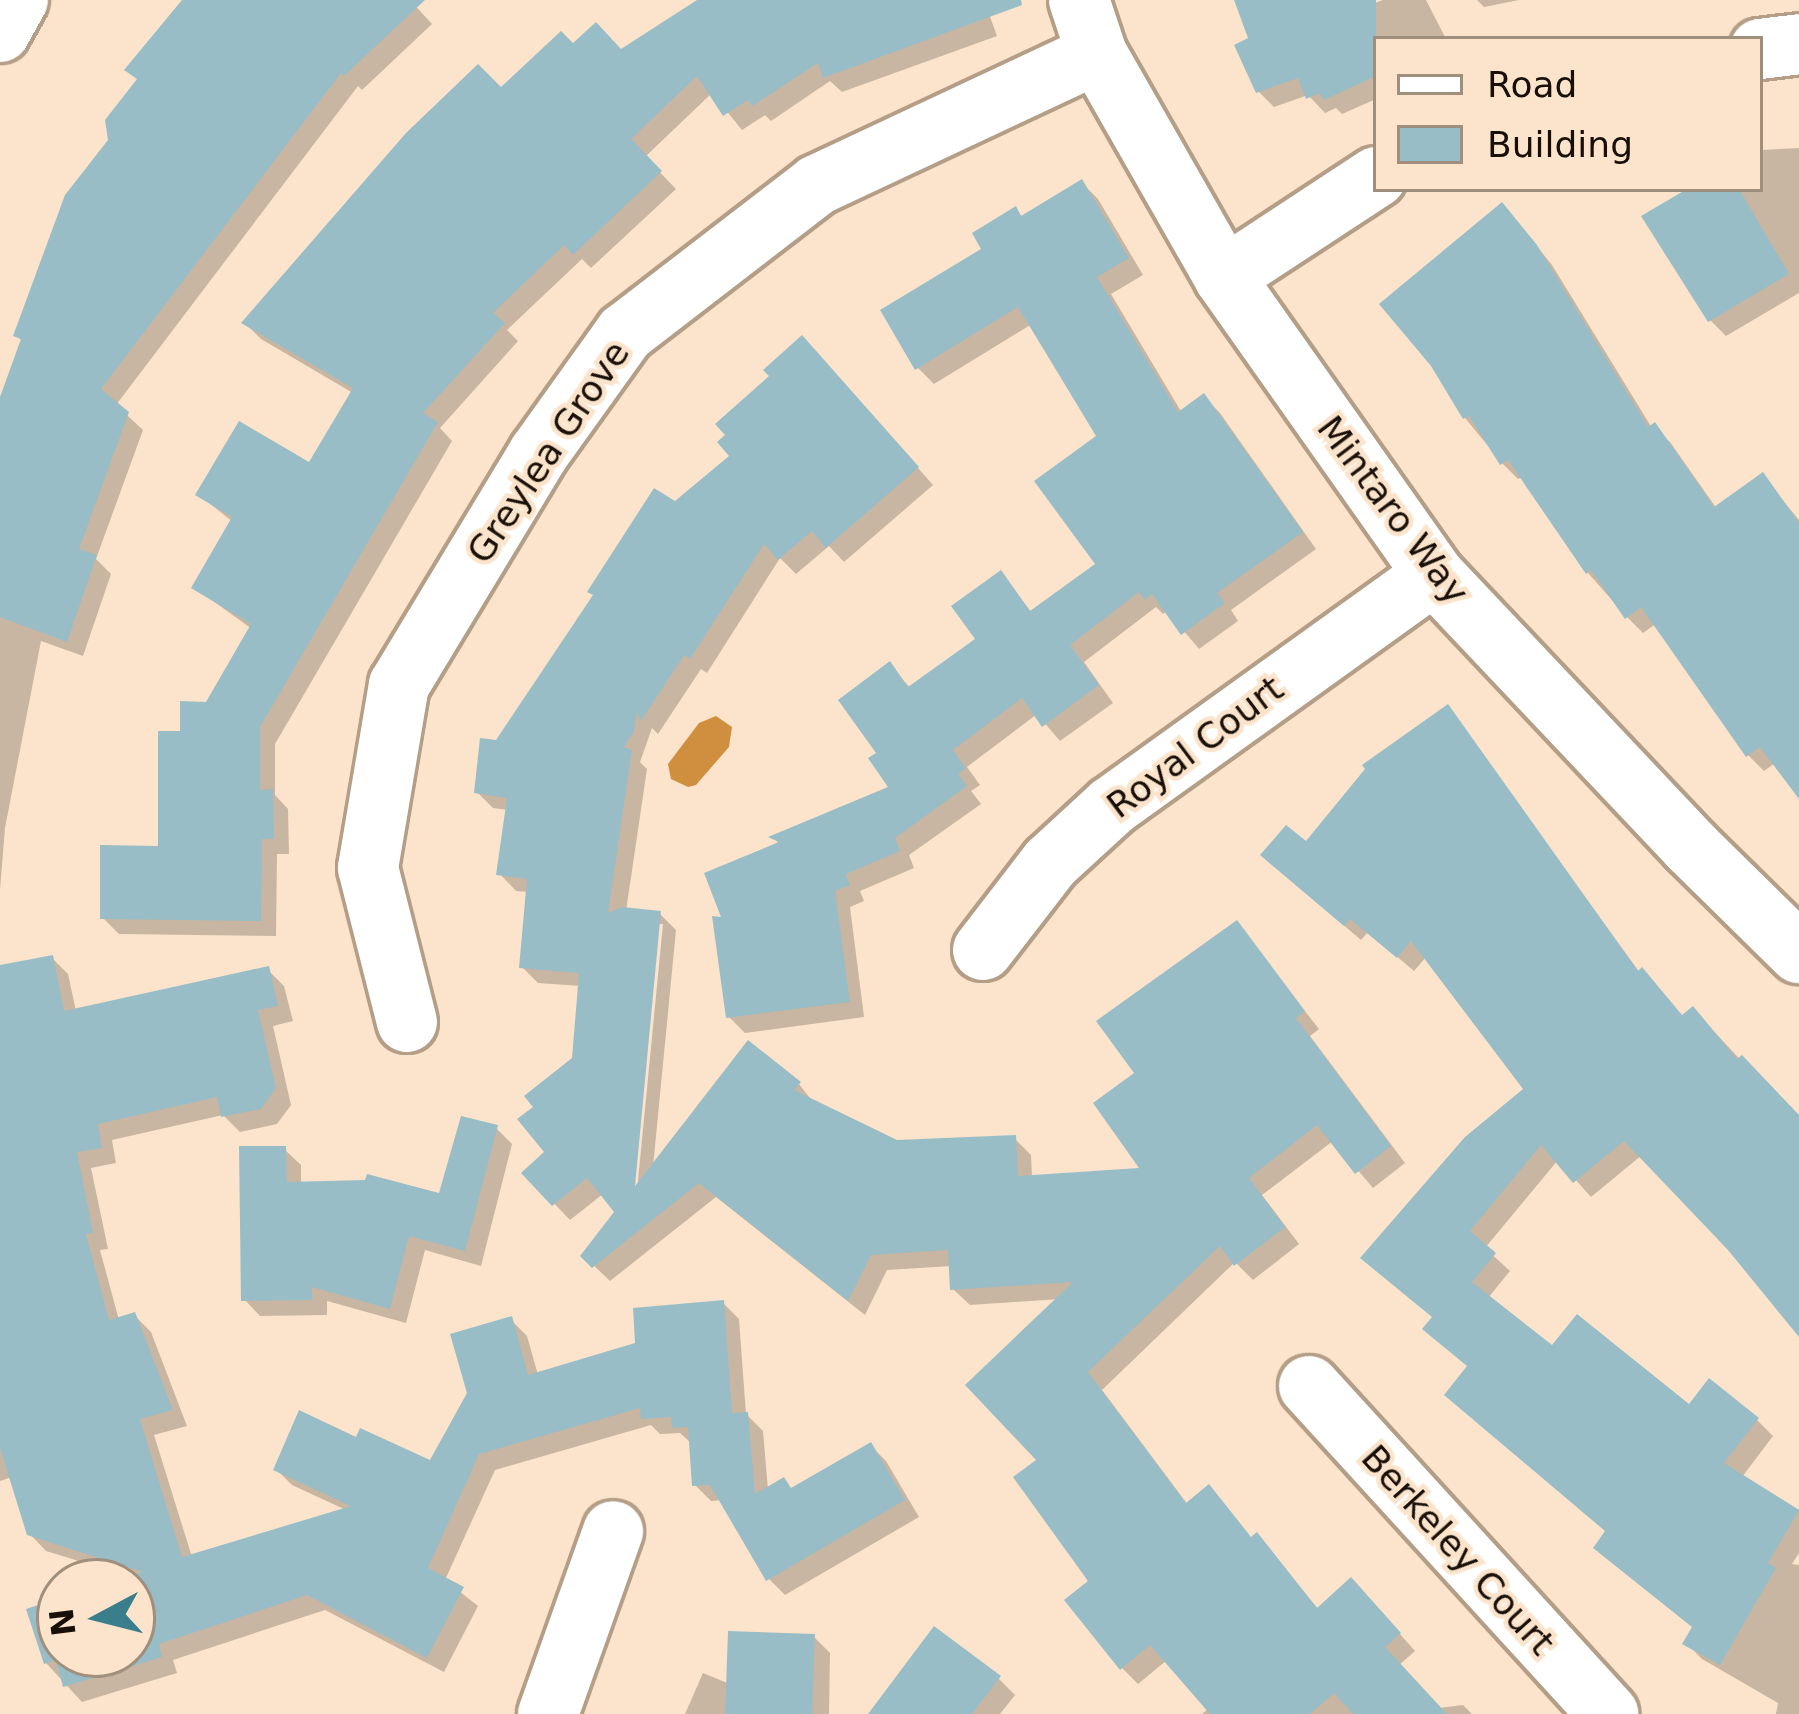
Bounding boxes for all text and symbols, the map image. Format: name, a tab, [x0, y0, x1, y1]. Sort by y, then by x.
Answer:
legend	[1373, 36, 1763, 192]
text: Road	[1487, 64, 1577, 105]
text: Building	[1487, 124, 1633, 165]
street label: Greylea Grove	[458, 333, 638, 571]
street label: Mintaro Way	[1308, 407, 1478, 613]
street label: Royal Court	[1098, 667, 1292, 827]
street label: Berkeley Court	[1353, 1436, 1563, 1664]
north arrow	[36, 1558, 156, 1678]
text: N	[42, 1606, 84, 1638]

